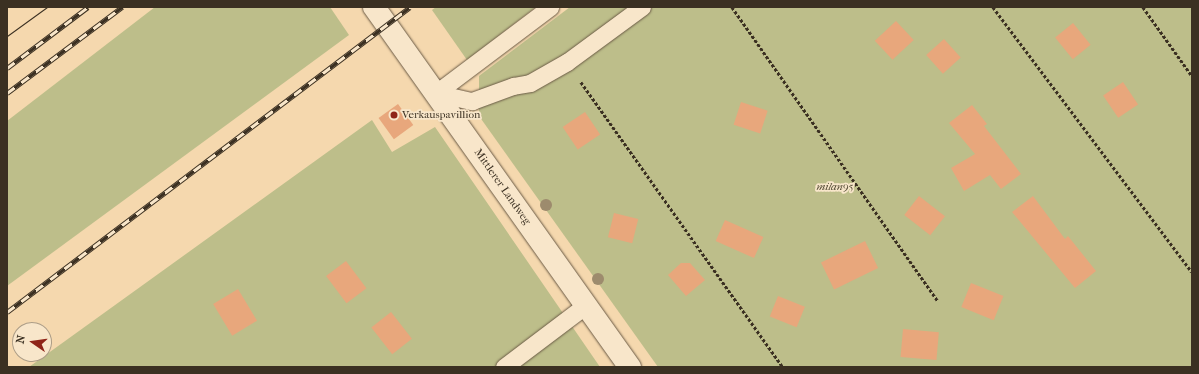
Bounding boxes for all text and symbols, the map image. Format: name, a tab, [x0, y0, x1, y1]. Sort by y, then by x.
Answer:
place label: Verkauspavillion	[402, 108, 480, 122]
marker: Verkauspavillion	[389, 110, 399, 120]
street label: Mittlerer Landweg	[471, 146, 533, 228]
park label: milan95	[817, 180, 853, 194]
north arrow	[12, 322, 52, 362]
text: N	[14, 334, 28, 345]

